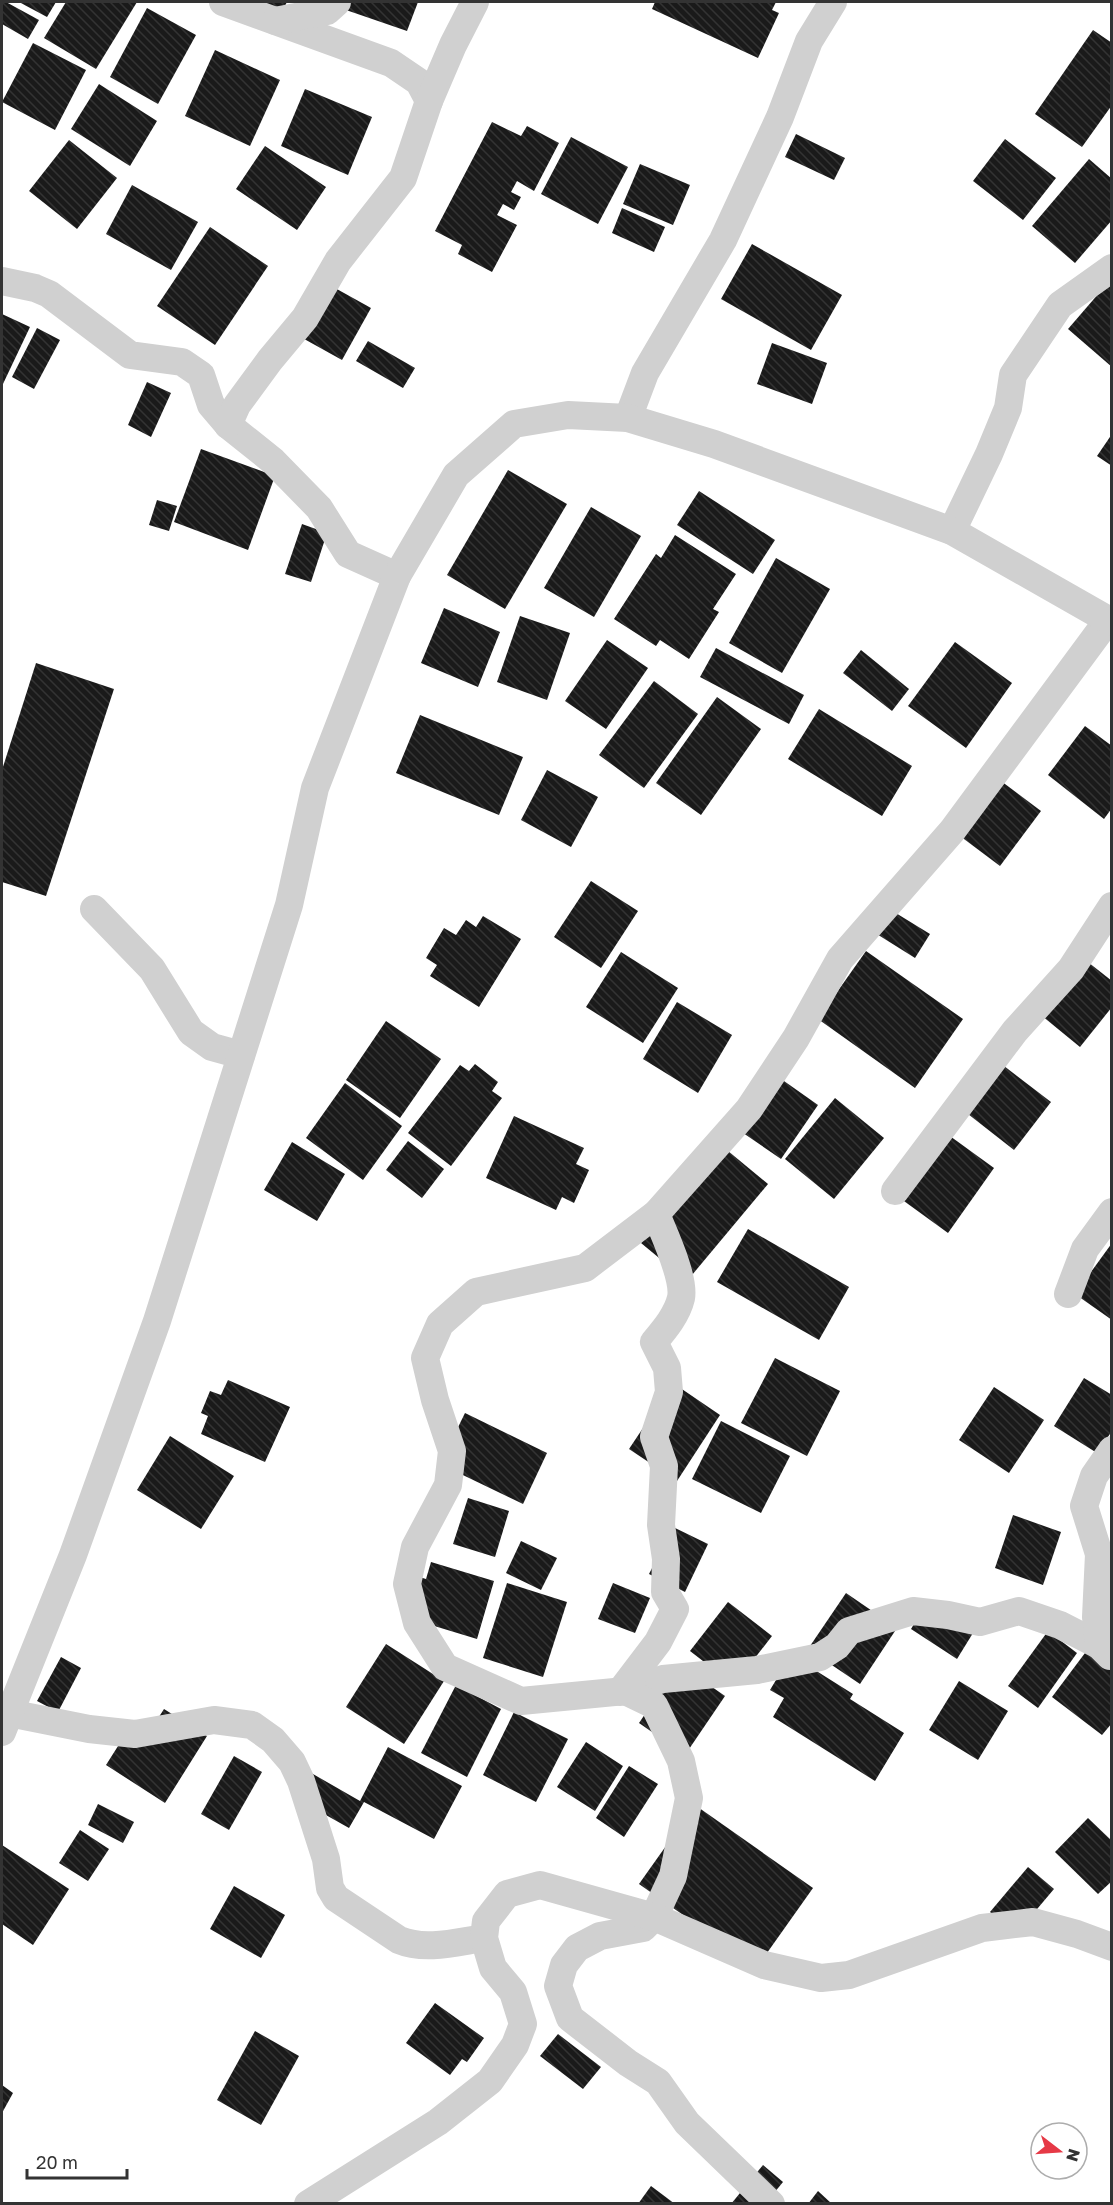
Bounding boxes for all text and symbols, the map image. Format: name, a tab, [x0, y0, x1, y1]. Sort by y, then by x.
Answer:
north arrow	[1029, 2121, 1089, 2181]
scale bar	[27, 2142, 128, 2180]
text: N	[1062, 2147, 1085, 2164]
text: 20 m	[36, 2151, 78, 2173]

